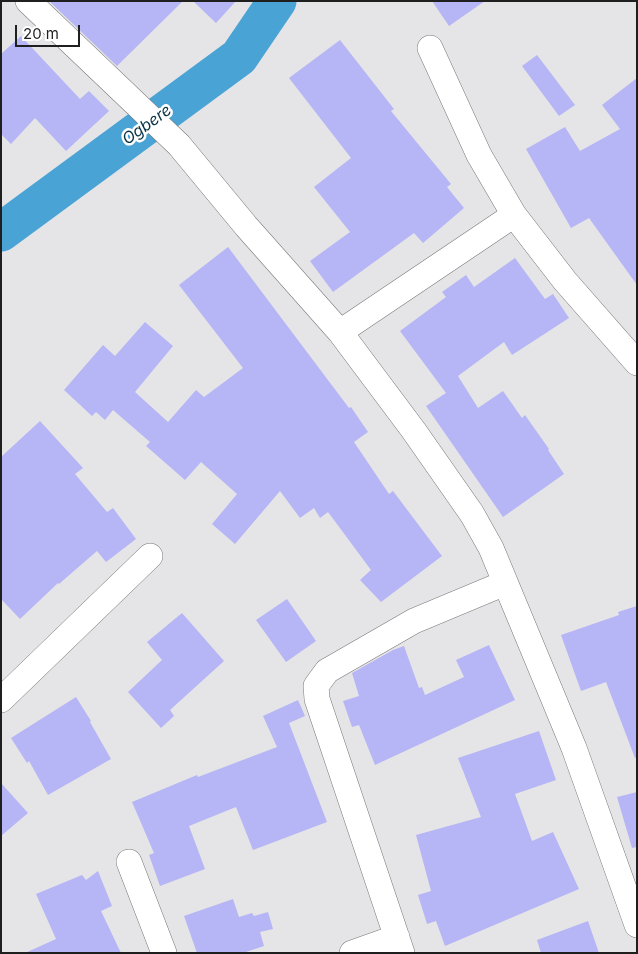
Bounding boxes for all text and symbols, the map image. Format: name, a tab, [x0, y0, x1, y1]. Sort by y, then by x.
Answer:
scale bar	[18, 15, 82, 47]
text: 20 m	[23, 24, 59, 43]
water label: Ogbere	[119, 101, 175, 149]

